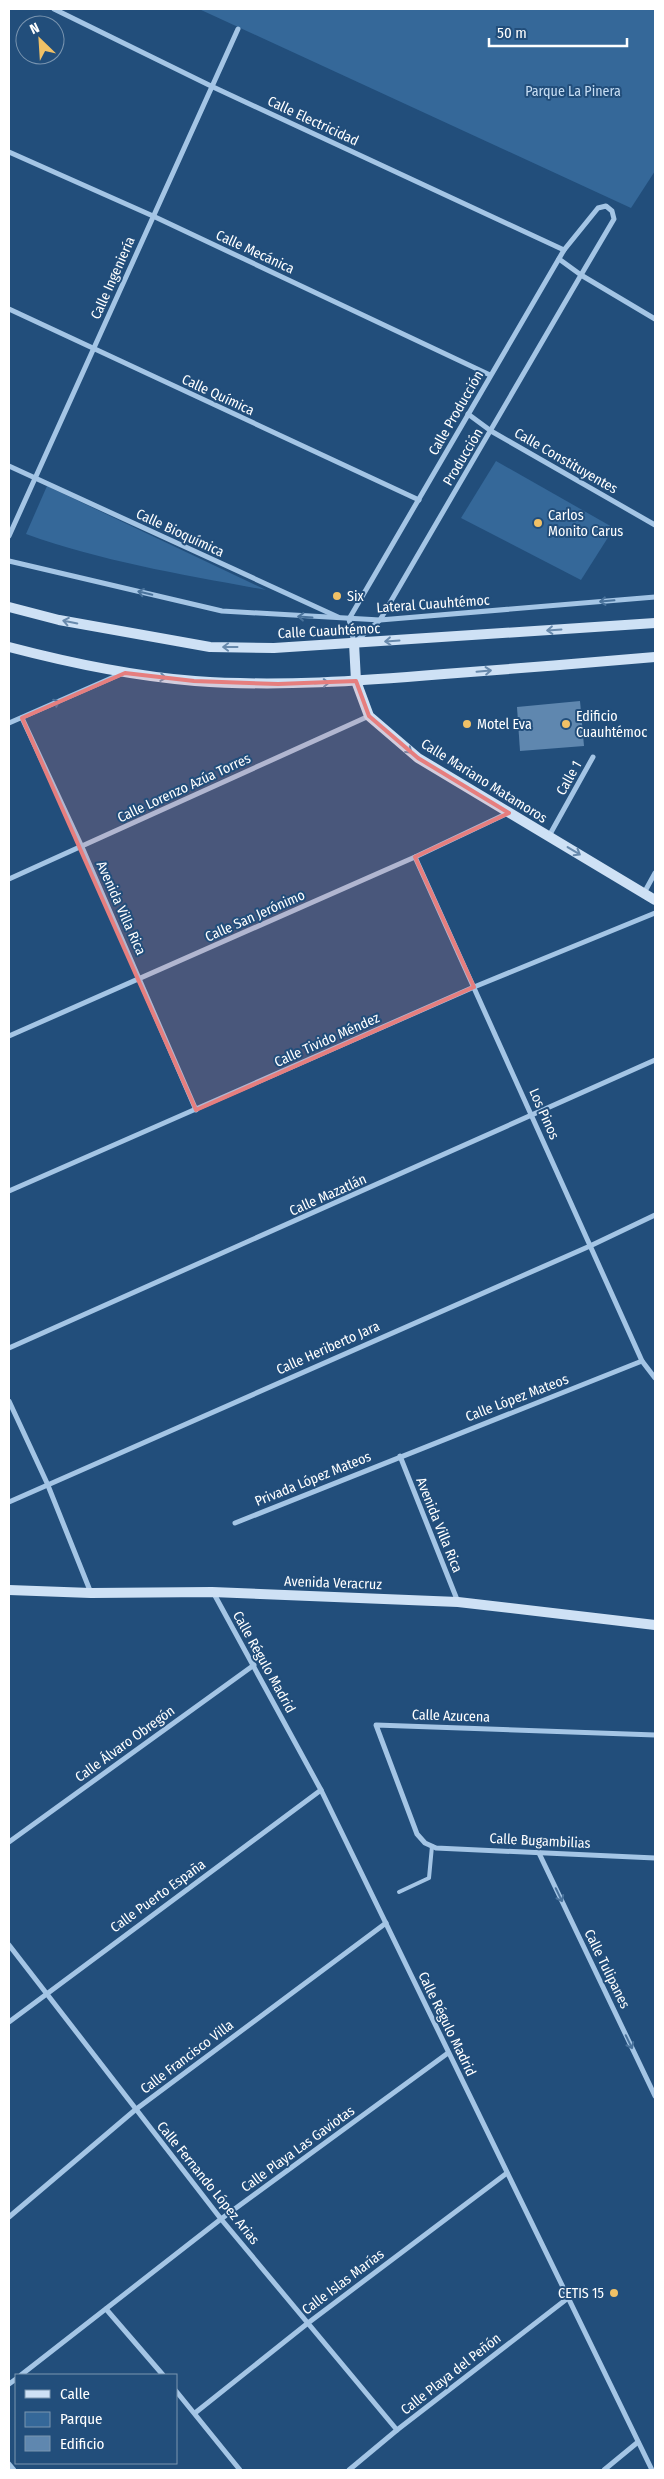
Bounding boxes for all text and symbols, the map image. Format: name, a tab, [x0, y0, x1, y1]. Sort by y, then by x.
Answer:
north arrow	[15, 15, 65, 65]
scale bar	[489, 15, 626, 47]
text: N	[27, 19, 42, 38]
text: 50 m	[497, 24, 527, 42]
park label: Parque La Pinera	[525, 83, 621, 100]
street label: Calle Electricidad	[265, 92, 361, 150]
street label: Calle Mecánica	[213, 226, 297, 278]
street label: Calle Ingeniería	[87, 234, 139, 322]
street label: Calle Producción	[425, 368, 487, 458]
street label: Calle Química	[179, 371, 257, 419]
street label: Producción	[439, 425, 487, 489]
street label: Calle Constituyentes	[511, 425, 621, 498]
street label: Calle Bioquímica	[133, 505, 227, 561]
place label: Carlos Monito Carus	[548, 507, 623, 540]
marker: Carlos Monito Carus	[532, 517, 544, 529]
one-way arrow	[137, 588, 153, 597]
place label: Six	[347, 588, 364, 605]
marker: Six	[331, 590, 343, 602]
street label: Lateral Cuauhtémoc	[376, 592, 490, 616]
one-way arrow	[599, 597, 615, 606]
one-way arrow	[297, 612, 313, 621]
one-way arrow	[62, 617, 78, 627]
street label: Calle Cuauhtémoc	[277, 620, 381, 642]
one-way arrow	[546, 625, 562, 634]
one-way arrow	[384, 636, 400, 645]
one-way arrow	[222, 642, 238, 652]
one-way arrow	[475, 667, 491, 676]
one-way arrow	[151, 672, 167, 682]
one-way arrow	[313, 678, 329, 687]
one-way arrow	[45, 698, 60, 708]
place label: Edificio Cuauhtémoc	[576, 708, 647, 741]
place label: Motel Eva	[477, 716, 532, 733]
marker: Motel Eva	[461, 718, 473, 730]
marker: Edificio Cuauhtémoc	[560, 718, 572, 730]
street label: Calle Mariano Matamoros	[418, 735, 550, 827]
one-way arrow	[399, 742, 412, 753]
street label: Calle Lorenzo Azúa Torres	[115, 750, 253, 826]
street label: Calle 1	[553, 758, 585, 798]
one-way arrow	[566, 847, 580, 857]
street label: Avenida Villa Rica	[93, 858, 149, 958]
street label: Calle San Jerónimo	[203, 886, 307, 946]
street label: Calle Tivido Méndez	[272, 1009, 383, 1071]
street label: Los Pinos	[525, 1086, 563, 1142]
street label: Calle Mazatlán	[287, 1170, 369, 1220]
street label: Calle Heriberto Jara	[274, 1318, 382, 1378]
street label: Calle López Mateos	[463, 1371, 571, 1425]
street label: Privada López Mateos	[252, 1448, 374, 1510]
street label: Avenida Villa Rica	[412, 1475, 466, 1575]
street label: Avenida Veracruz	[284, 1573, 383, 1593]
street label: Calle Régulo Madrid	[229, 1608, 299, 1716]
street label: Calle Álvaro Obregón	[71, 1701, 178, 1786]
street label: Calle Azucena	[412, 1706, 491, 1726]
street label: Calle Bugambilias	[489, 1830, 591, 1852]
street label: Calle Puerto España	[107, 1856, 209, 1936]
one-way arrow	[555, 1887, 564, 1902]
street label: Calle Tulipanes	[580, 1927, 634, 2011]
street label: Calle Régulo Madrid	[414, 1969, 480, 2079]
street label: Calle Francisco Villa	[137, 2016, 237, 2098]
one-way arrow	[625, 2034, 634, 2049]
street label: Calle Playa Las Gaviotas	[238, 2102, 358, 2196]
street label: Calle Fernando López Arias	[153, 2118, 263, 2248]
street label: Calle Islas Marías	[299, 2246, 387, 2318]
place label: CETIS 15	[558, 2285, 604, 2302]
marker: CETIS 15	[608, 2287, 620, 2299]
street label: Calle Playa del Peñón	[398, 2330, 504, 2418]
legend	[15, 2374, 178, 2464]
text: Calle	[60, 2385, 90, 2403]
text: Parque	[60, 2410, 103, 2428]
text: Edificio	[60, 2435, 105, 2453]

